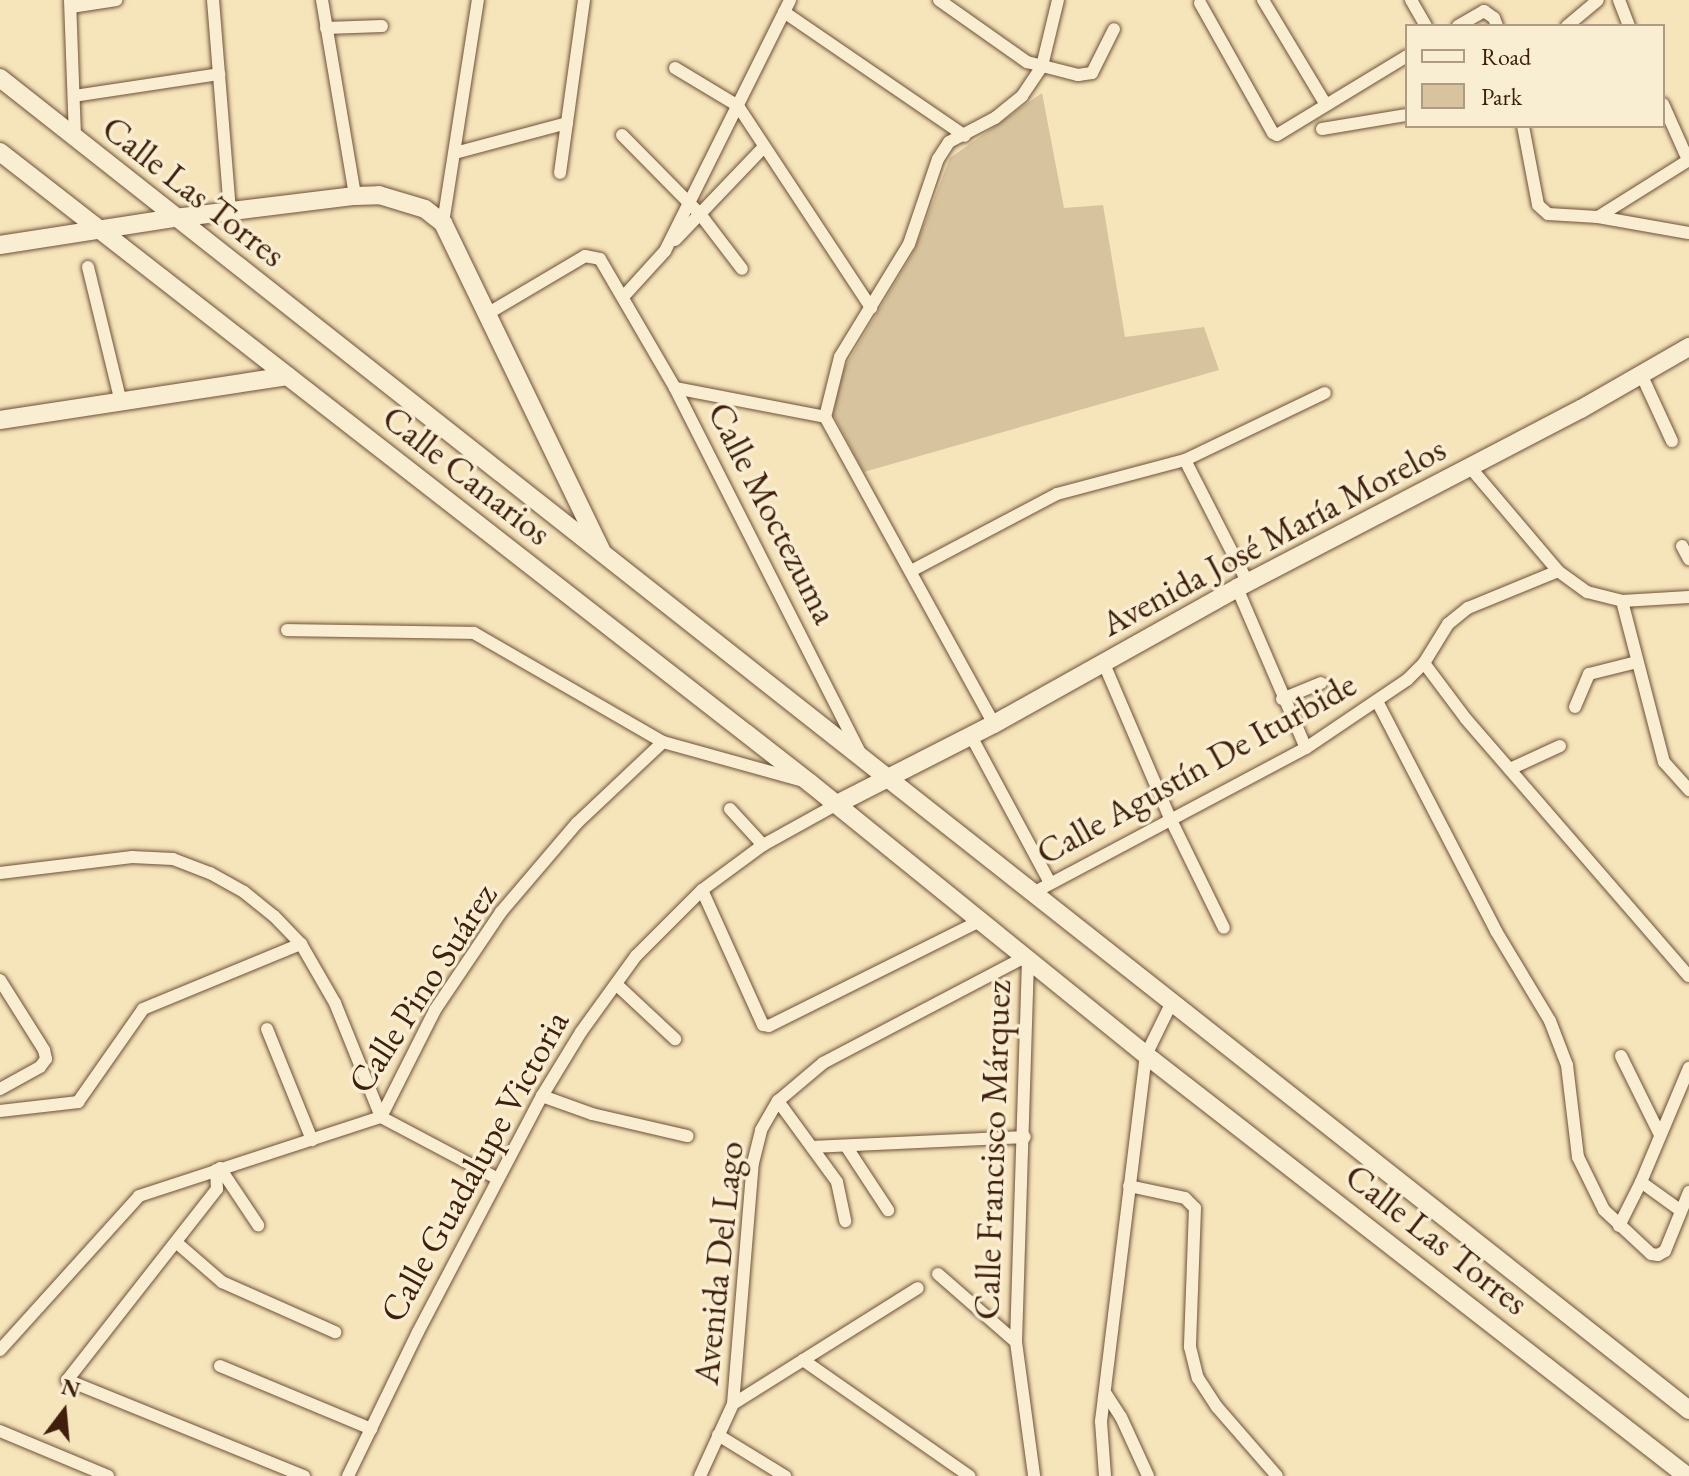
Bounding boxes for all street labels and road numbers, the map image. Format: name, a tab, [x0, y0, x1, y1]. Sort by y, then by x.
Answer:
street label: Calle Las Torres	[94, 106, 294, 276]
street label: Calle Moctezuma	[699, 395, 847, 631]
street label: Calle Canarios	[374, 396, 560, 554]
street label: Avenida José María Morelos	[1093, 427, 1453, 645]
street label: Calle Agustín De Iturbide	[1029, 662, 1363, 874]
street label: Calle Pino Suárez	[338, 875, 506, 1101]
street label: Calle Francisco Márquez	[964, 979, 1020, 1321]
street label: Calle Guadalupe Victoria	[370, 1003, 578, 1329]
street label: Avenida Del Lago	[684, 1139, 752, 1387]
street label: Calle Las Torres	[1337, 1154, 1537, 1324]

